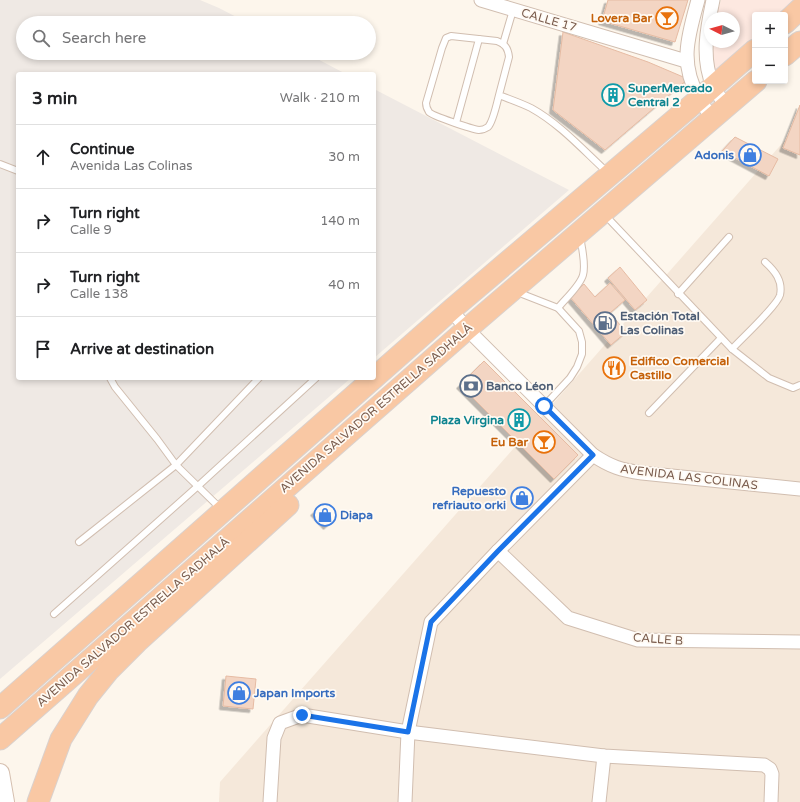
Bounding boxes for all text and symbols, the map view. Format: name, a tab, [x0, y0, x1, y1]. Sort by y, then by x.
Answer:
street label: CALLE 17	[520, 5, 578, 35]
bar icon: Lovera Bar	[654, 5, 680, 31]
place label: Lovera Bar	[591, 11, 652, 25]
north arrow	[704, 12, 740, 48]
map controls	[752, 12, 788, 84]
button: +	[752, 12, 788, 48]
search box	[16, 16, 376, 60]
icon: search	[30, 27, 52, 49]
text: Search here	[62, 29, 146, 47]
button: −	[752, 48, 788, 84]
place label: SuperMercado Central 2	[628, 81, 712, 109]
building icon: SuperMercado Central 2	[600, 82, 626, 108]
text: 3 min	[32, 88, 77, 109]
text: Walk · 210 m	[280, 90, 360, 106]
text: Continue	[70, 140, 134, 158]
shop icon: Adonis	[737, 142, 763, 168]
icon: ahead	[32, 146, 54, 168]
place label: Adonis	[694, 148, 734, 162]
text: 30 m	[328, 149, 360, 165]
text: Avenida Las Colinas	[70, 158, 193, 174]
text: Turn right	[70, 204, 140, 222]
icon: right	[32, 210, 54, 232]
text: 140 m	[320, 213, 360, 229]
text: Calle 9	[70, 222, 112, 238]
text: Turn right	[70, 268, 140, 286]
icon: right	[32, 274, 54, 296]
text: 40 m	[328, 277, 360, 293]
text: Calle 138	[70, 286, 128, 302]
place label: Estación Total Las Colinas	[620, 309, 700, 337]
fuel station icon: Estación Total Las Colinas	[592, 310, 618, 336]
street label: AVENIDA SALVADOR ESTRELLA SADHALÁ	[277, 320, 475, 496]
icon: arrive	[32, 338, 54, 360]
text: Arrive at destination	[70, 340, 214, 358]
place label: Edifico Comercial Castillo	[630, 354, 729, 382]
restaurant icon: Edifico Comercial Castillo	[601, 355, 627, 381]
bank icon: Banco Léon	[458, 373, 484, 399]
place label: Banco Léon	[486, 379, 553, 393]
route start	[535, 397, 553, 415]
building icon: Plaza Virgina	[506, 407, 532, 433]
place label: Plaza Virgina	[430, 413, 504, 428]
bar icon: Eu Bar	[531, 429, 557, 455]
place label: Eu Bar	[490, 435, 528, 449]
street label: AVENIDA LAS COLINAS	[619, 462, 759, 492]
place label: Repuesto refriauto orki	[432, 484, 506, 512]
shop icon: Repuesto refriauto orki	[509, 485, 535, 511]
shop icon: Diapa	[312, 502, 338, 528]
place label: Diapa	[340, 508, 373, 523]
street label: AVENIDA SALVADOR ESTRELLA SADHALÁ	[34, 534, 232, 710]
street label: CALLE B	[632, 630, 684, 648]
shop icon: Japan Imports	[226, 680, 252, 706]
place label: Japan Imports	[253, 686, 335, 701]
route end	[293, 706, 311, 724]

